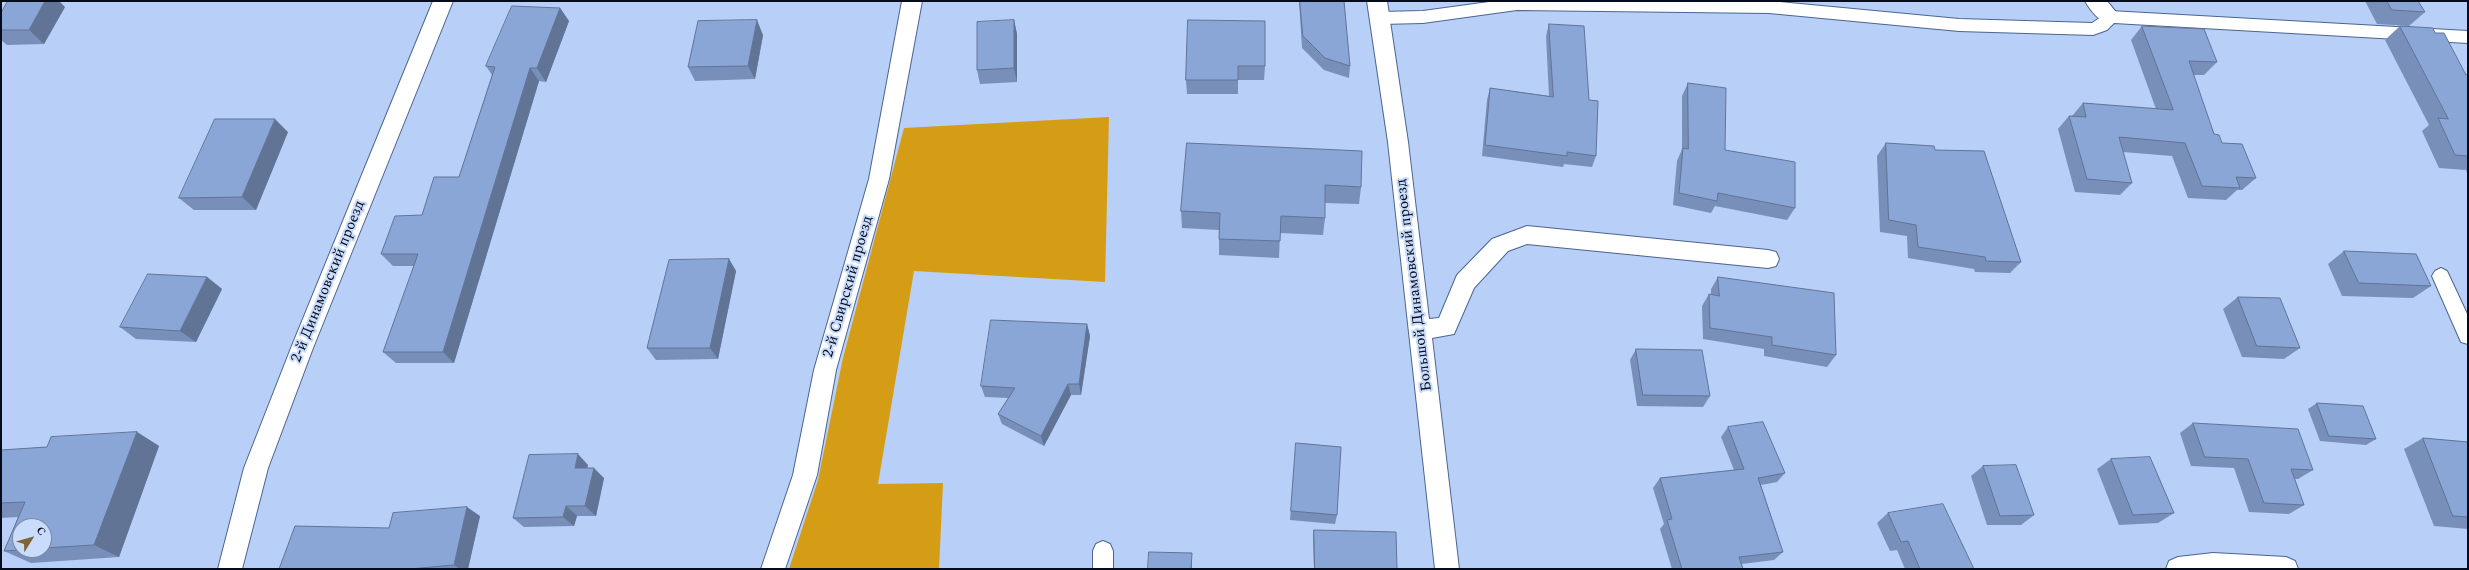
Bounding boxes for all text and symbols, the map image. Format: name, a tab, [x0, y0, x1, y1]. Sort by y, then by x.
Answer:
street label: Большой Динамовский проезд	[1393, 178, 1437, 392]
street label: 2-й Динамовский проезд	[288, 198, 370, 366]
street label: 2-й Свирский проезд	[820, 214, 878, 360]
north arrow	[12, 518, 52, 558]
text: С	[32, 523, 50, 539]

